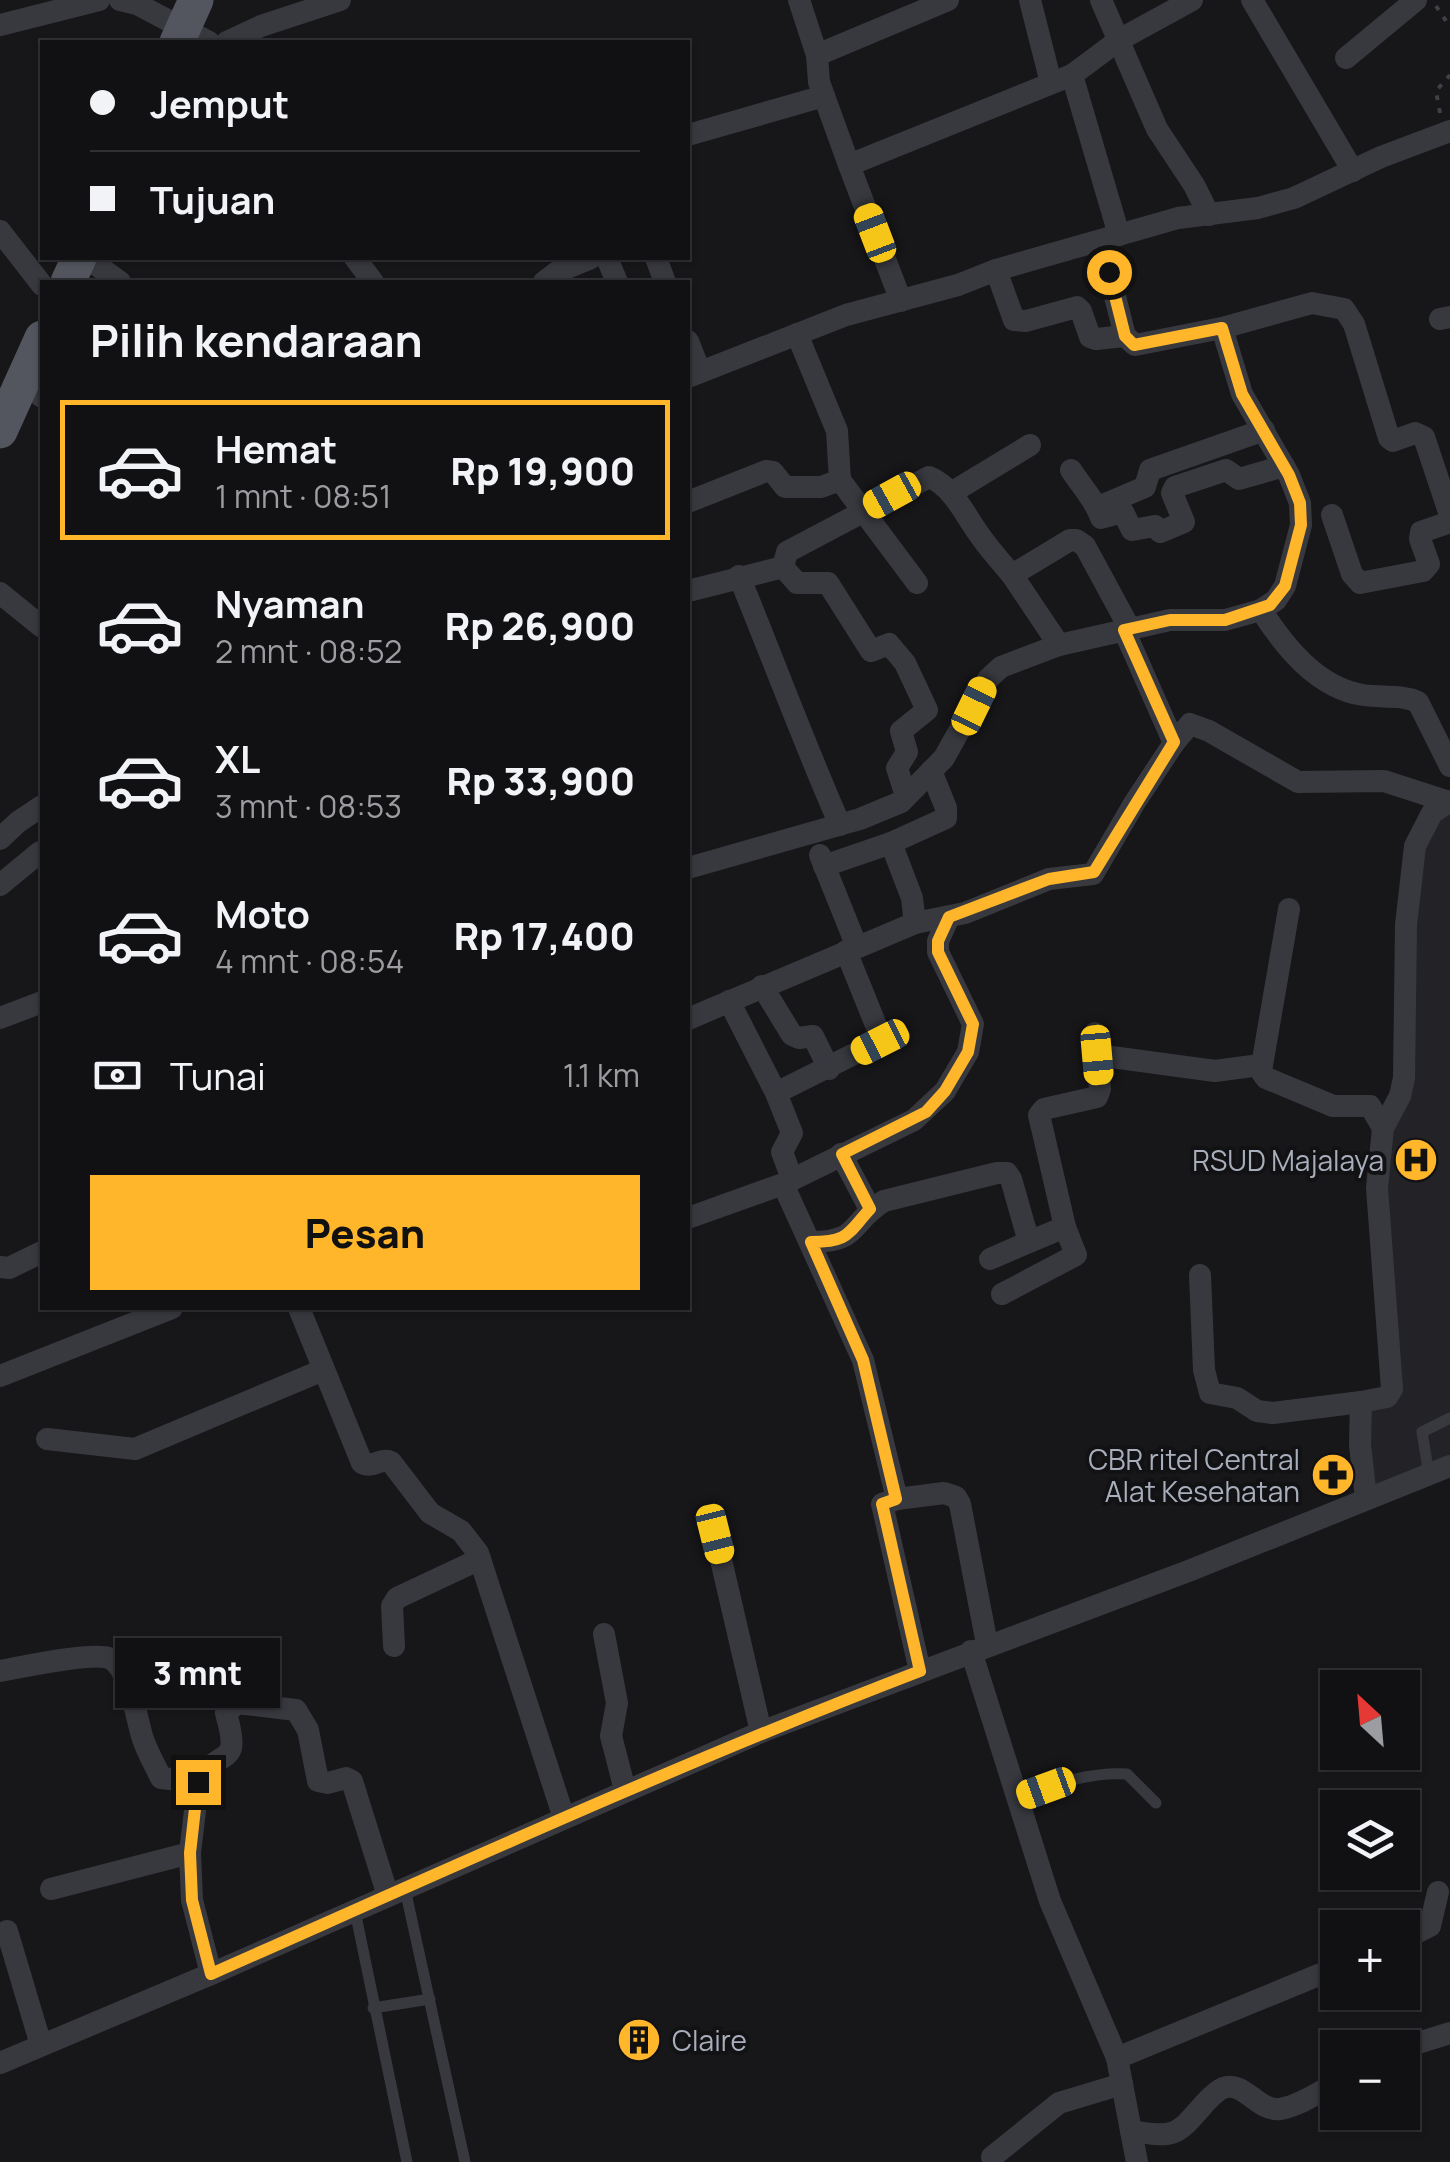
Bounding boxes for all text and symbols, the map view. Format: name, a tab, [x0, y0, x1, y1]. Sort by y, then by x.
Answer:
text: Jemput	[150, 77, 289, 129]
text: Tujuan	[150, 173, 275, 225]
car	[850, 200, 900, 266]
route start	[1087, 250, 1132, 295]
text: Pilih kendaraan	[90, 309, 423, 371]
text: Hemat	[215, 422, 337, 474]
icon: car	[95, 425, 185, 515]
text: Rp 19,900	[450, 444, 635, 496]
car	[858, 467, 926, 523]
text: 1 mnt · 08:51	[215, 474, 392, 518]
text: Nyaman	[215, 577, 365, 629]
icon: car	[95, 580, 185, 670]
text: Rp 26,900	[445, 599, 635, 651]
text: 2 mnt · 08:52	[215, 629, 402, 673]
car	[947, 672, 1001, 740]
text: XL	[215, 732, 260, 784]
icon: car	[95, 735, 185, 825]
text: Rp 33,900	[446, 754, 635, 806]
text: 3 mnt · 08:53	[215, 784, 402, 828]
text: Moto	[215, 887, 310, 939]
icon: car	[95, 890, 185, 980]
text: Rp 17,400	[454, 909, 635, 961]
text: 4 mnt · 08:54	[215, 939, 404, 983]
car	[846, 1015, 914, 1069]
car	[1079, 1024, 1115, 1086]
icon: cash	[90, 1048, 145, 1103]
text: Tunai	[170, 1049, 266, 1101]
text: 1.1 km	[563, 1053, 640, 1097]
hospital icon: RSUD Majalaya	[1393, 1137, 1439, 1183]
place label: RSUD Majalaya	[1192, 1141, 1384, 1179]
button: Pesan	[90, 1175, 640, 1290]
place label: CBR ritel Central Alat Kesehatan	[1088, 1440, 1300, 1510]
pharmacy icon: CBR ritel Central Alat Kesehatan	[1310, 1452, 1356, 1498]
car	[693, 1501, 737, 1567]
callout: 3 mnt	[116, 1637, 280, 1707]
text: 3 mnt	[153, 1651, 242, 1695]
north arrow	[1320, 1670, 1420, 1770]
map controls	[1320, 1670, 1420, 2130]
route end	[176, 1760, 221, 1805]
car	[1013, 1764, 1079, 1812]
button: layers	[1320, 1790, 1420, 1890]
button: +	[1320, 1910, 1420, 2010]
building icon: Claire	[616, 2017, 662, 2063]
place label: Claire	[672, 2021, 747, 2059]
button: −	[1320, 2030, 1420, 2130]

